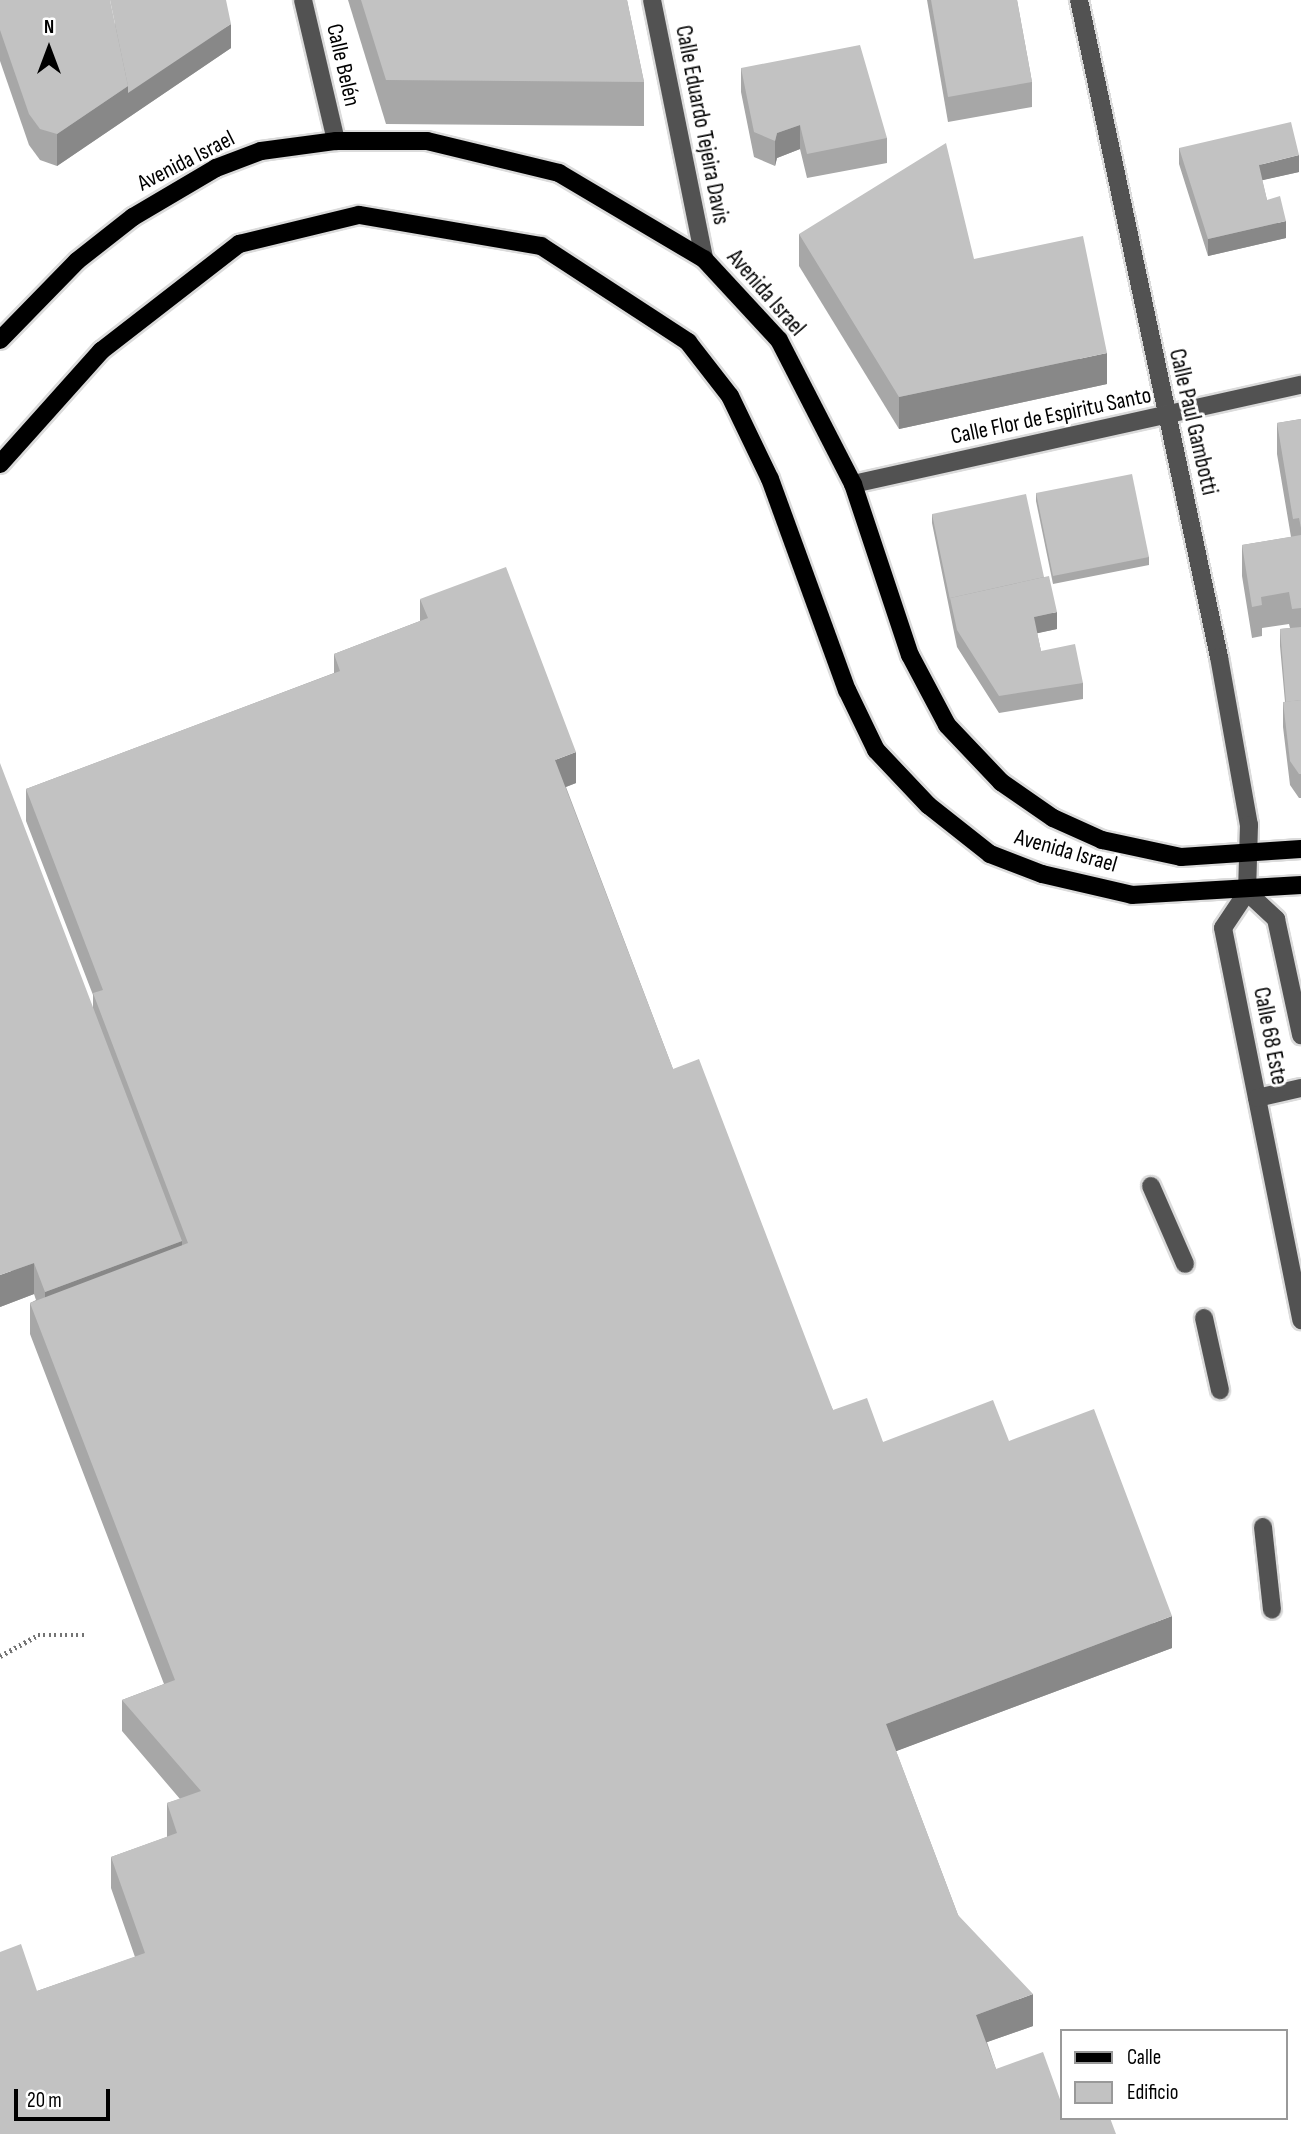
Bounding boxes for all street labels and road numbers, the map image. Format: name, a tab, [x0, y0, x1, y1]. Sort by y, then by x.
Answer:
street label: Calle Belén	[320, 21, 366, 109]
street label: Calle Eduardo Tejeira Davis	[669, 23, 735, 227]
street label: Avenida Israel	[133, 125, 239, 197]
street label: Avenida Israel	[721, 244, 811, 342]
street label: Calle Paul Gambotti	[1163, 346, 1223, 498]
street label: Calle Flor de Espiritu Santo	[948, 381, 1154, 451]
street label: Avenida Israel	[1012, 823, 1120, 879]
street label: Calle 68 Este	[1247, 985, 1293, 1087]

